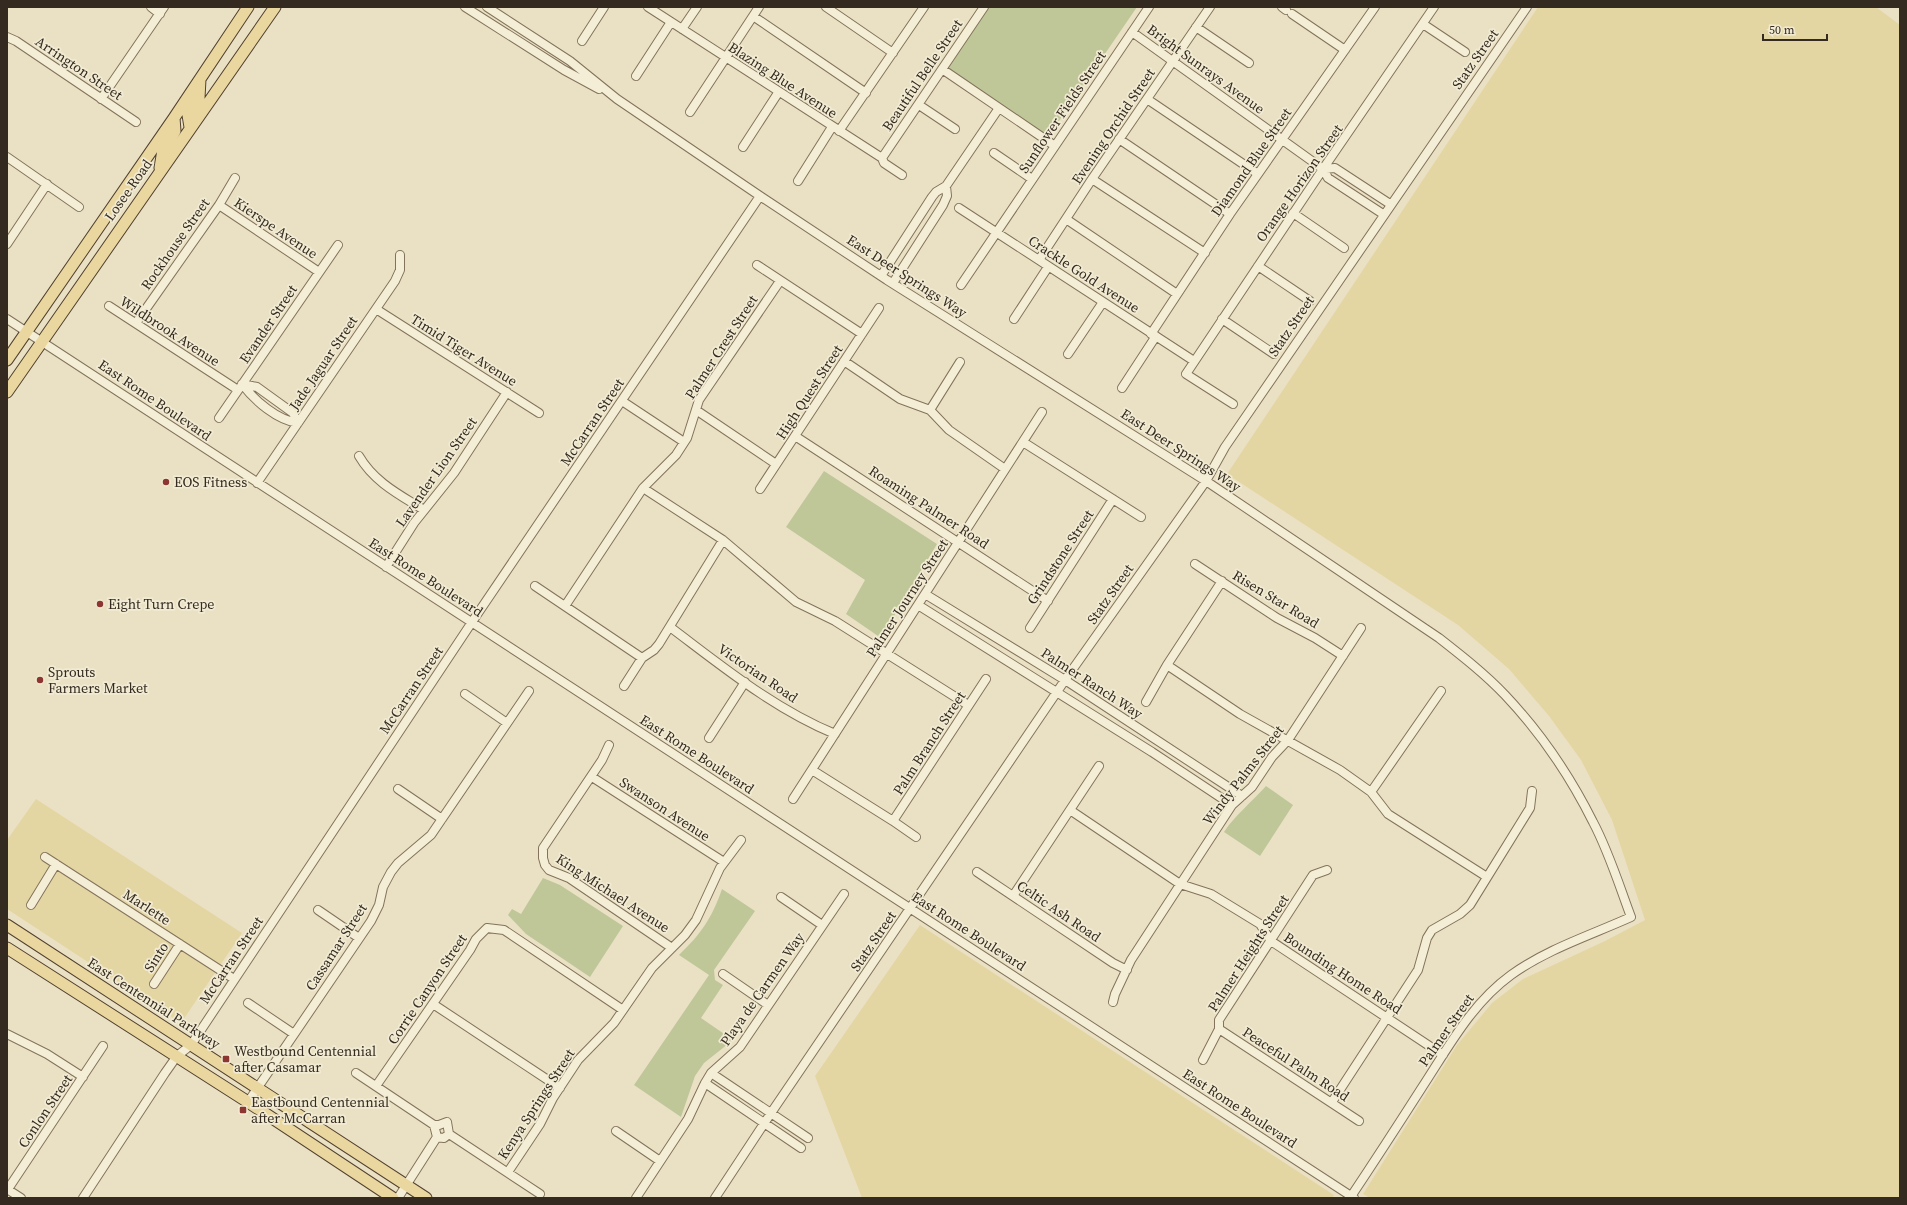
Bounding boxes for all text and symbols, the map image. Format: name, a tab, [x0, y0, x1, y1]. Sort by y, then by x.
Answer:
street label: Beautiful Belle Street	[877, 15, 967, 135]
scale bar	[1763, 16, 1827, 42]
street label: Bright Sunrays Avenue	[1143, 19, 1269, 119]
text: 50 m	[1769, 22, 1795, 38]
street label: Statz Street	[1447, 25, 1503, 93]
street label: Arrington Street	[31, 31, 127, 105]
street label: Blazing Blue Avenue	[725, 37, 841, 123]
street label: Sunflower Fields Street	[1014, 47, 1111, 177]
street label: Evening Orchid Street	[1067, 64, 1160, 188]
street label: Diamond Blue Street	[1206, 103, 1296, 220]
street label: Orange Horizon Street	[1251, 120, 1347, 246]
street label: Losee Road	[99, 155, 157, 225]
street label: Kierspe Avenue	[230, 193, 322, 263]
street label: Rockhouse Street	[136, 194, 214, 294]
street label: East Deer Springs Way	[843, 230, 972, 323]
street label: Crackle Gold Avenue	[1024, 230, 1144, 318]
street label: Evander Street	[234, 280, 302, 367]
street label: Wildbrook Avenue	[116, 291, 224, 371]
street label: Palmer Crest Street	[680, 291, 762, 403]
street label: Statz Street	[1263, 291, 1319, 360]
street label: Timid Tiger Avenue	[407, 309, 521, 391]
street label: Jade Jaguar Street	[283, 311, 362, 415]
street label: High Quest Street	[771, 340, 847, 443]
street label: East Rome Boulevard	[95, 355, 216, 445]
street label: McCarran Street	[555, 374, 629, 470]
street label: East Deer Springs Way	[1117, 404, 1246, 497]
street label: Lavender Lion Street	[391, 413, 482, 531]
street label: Roaming Palmer Road	[865, 461, 993, 553]
place label: EOS Fitness	[174, 472, 247, 492]
marker: EOS Fitness	[161, 477, 171, 487]
street label: Grindstone Street	[1022, 505, 1098, 608]
street label: East Rome Boulevard	[365, 533, 487, 621]
street label: Palmer Journey Street	[861, 535, 953, 661]
street label: Statz Street	[1082, 560, 1138, 628]
street label: Risen Star Road	[1229, 565, 1323, 633]
place label: Eight Turn Crepe	[108, 594, 215, 614]
marker: Eight Turn Crepe	[95, 599, 105, 609]
street label: Victorian Road	[714, 639, 802, 707]
street label: McCarran Street	[374, 642, 448, 738]
street label: Palmer Ranch Way	[1037, 643, 1148, 724]
place label: Sprouts Farmers Market	[48, 662, 148, 698]
marker: Sprouts Farmers Market	[35, 675, 45, 685]
street label: Palm Branch Street	[888, 687, 970, 799]
street label: East Rome Boulevard	[636, 710, 758, 798]
street label: Windy Palms Street	[1198, 721, 1289, 829]
street label: Swanson Avenue	[616, 772, 714, 846]
street label: King Michael Avenue	[552, 849, 674, 937]
street label: Celtic Ash Road	[1013, 875, 1105, 947]
street label: Marlette	[119, 884, 175, 930]
street label: East Rome Boulevard	[908, 887, 1030, 975]
street label: Palmer Heights Street	[1203, 890, 1294, 1016]
street label: Cassamar Street	[300, 899, 372, 994]
street label: Statz Street	[845, 906, 901, 975]
street label: McCarran Street	[194, 912, 268, 1008]
street label: Bounding Home Road	[1280, 927, 1406, 1019]
street label: Playa de Carmen Way	[715, 928, 809, 1050]
street label: Corrie Canyon Street	[383, 929, 472, 1048]
street label: Sinto	[139, 938, 173, 976]
street label: East Centennial Parkway	[84, 953, 225, 1054]
street label: Palmer Street	[1414, 989, 1479, 1070]
street label: Peaceful Palm Road	[1239, 1022, 1353, 1106]
place label: Westbound Centennial after Casamar	[234, 1041, 376, 1077]
street label: Kenya Springs Street	[493, 1044, 580, 1163]
marker: Westbound Centennial after Casamar	[221, 1054, 231, 1064]
street label: East Rome Boulevard	[1179, 1064, 1301, 1152]
street label: Conlon Street	[13, 1070, 77, 1152]
place label: Eastbound Centennial after McCarran	[251, 1092, 389, 1128]
marker: Eastbound Centennial after McCarran	[238, 1105, 248, 1115]

